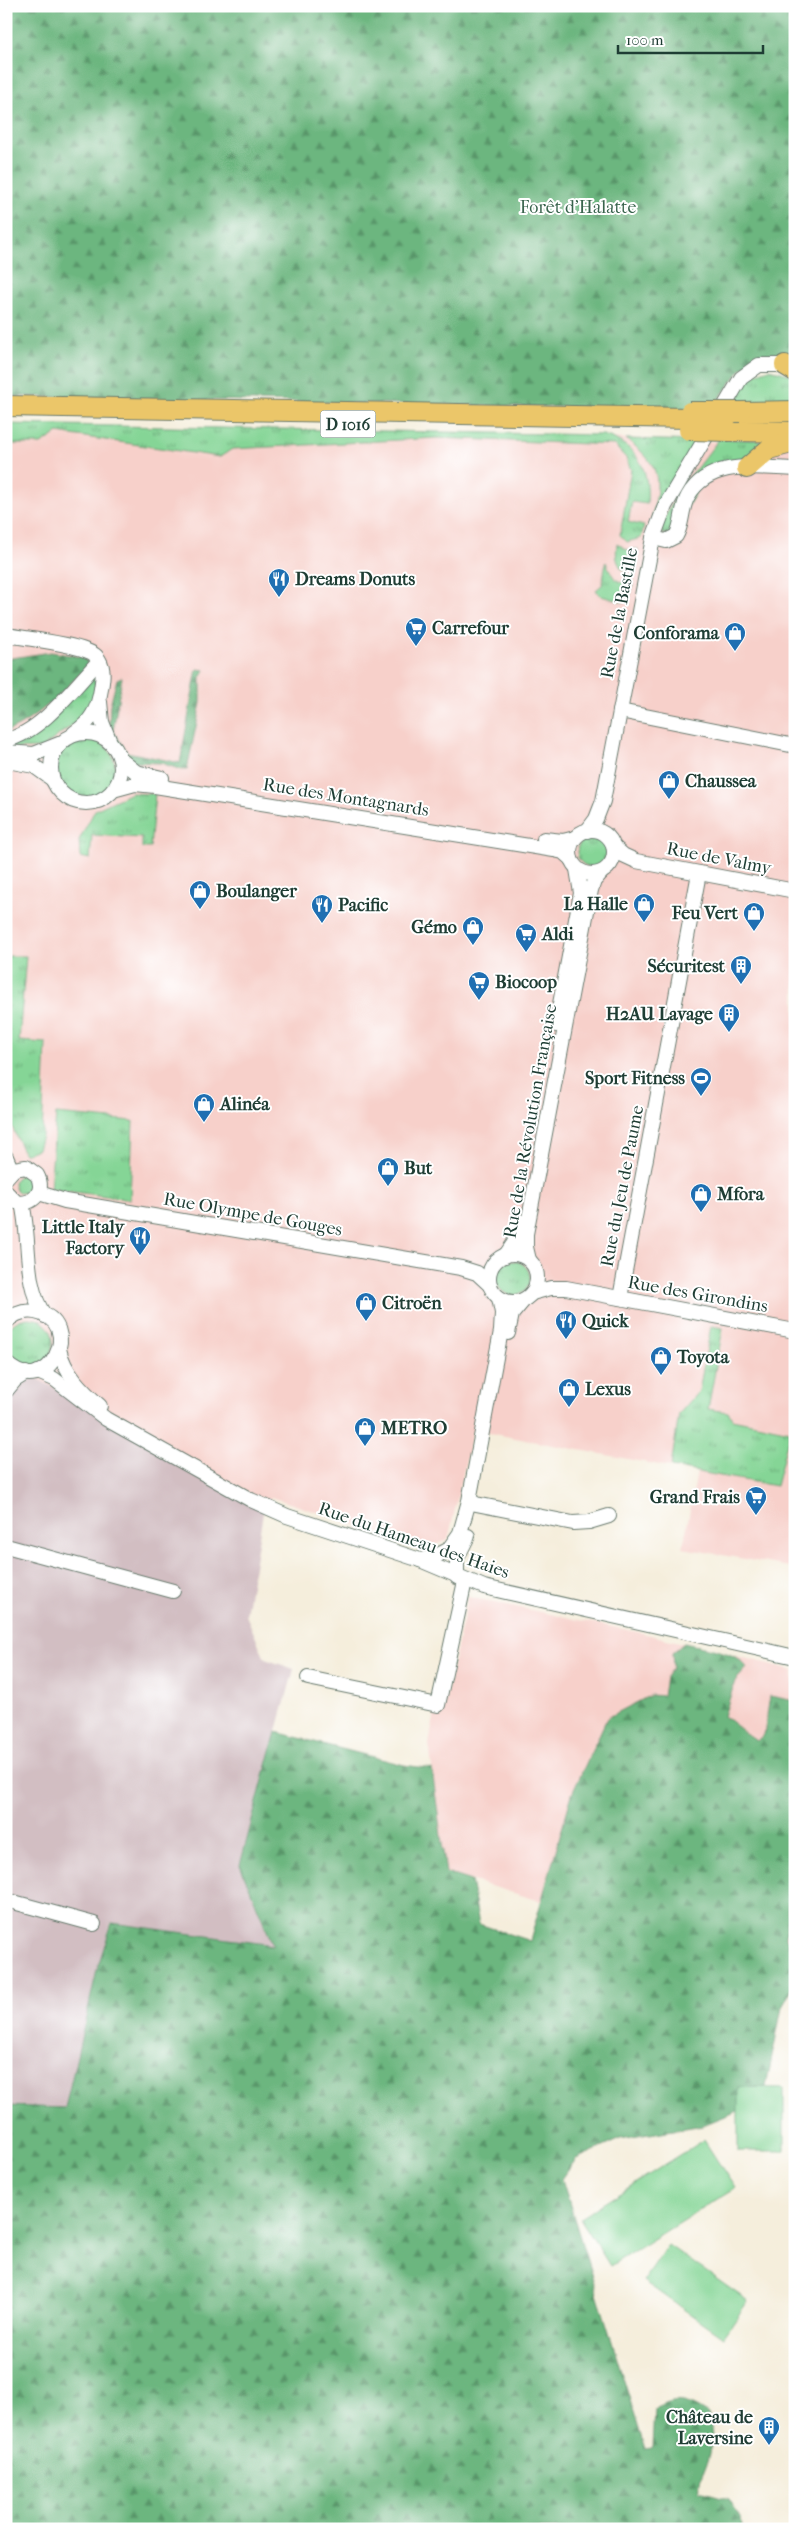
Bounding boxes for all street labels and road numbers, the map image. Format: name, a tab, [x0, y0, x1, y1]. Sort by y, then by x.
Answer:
road number: D 1016	[320, 410, 376, 438]
street label: Rue de la Bastille	[597, 546, 642, 680]
street label: Rue des Montagnards	[262, 774, 431, 821]
street label: Rue de Valmy	[665, 838, 774, 879]
street label: Rue de la Révolution Française	[500, 1002, 561, 1240]
street label: Rue du Jeu de Paume	[597, 1103, 648, 1269]
street label: Rue Olympe de Gouges	[162, 1188, 344, 1241]
street label: Rue des Girondins	[626, 1272, 770, 1317]
street label: Rue du Hameau des Haies	[316, 1498, 512, 1583]

